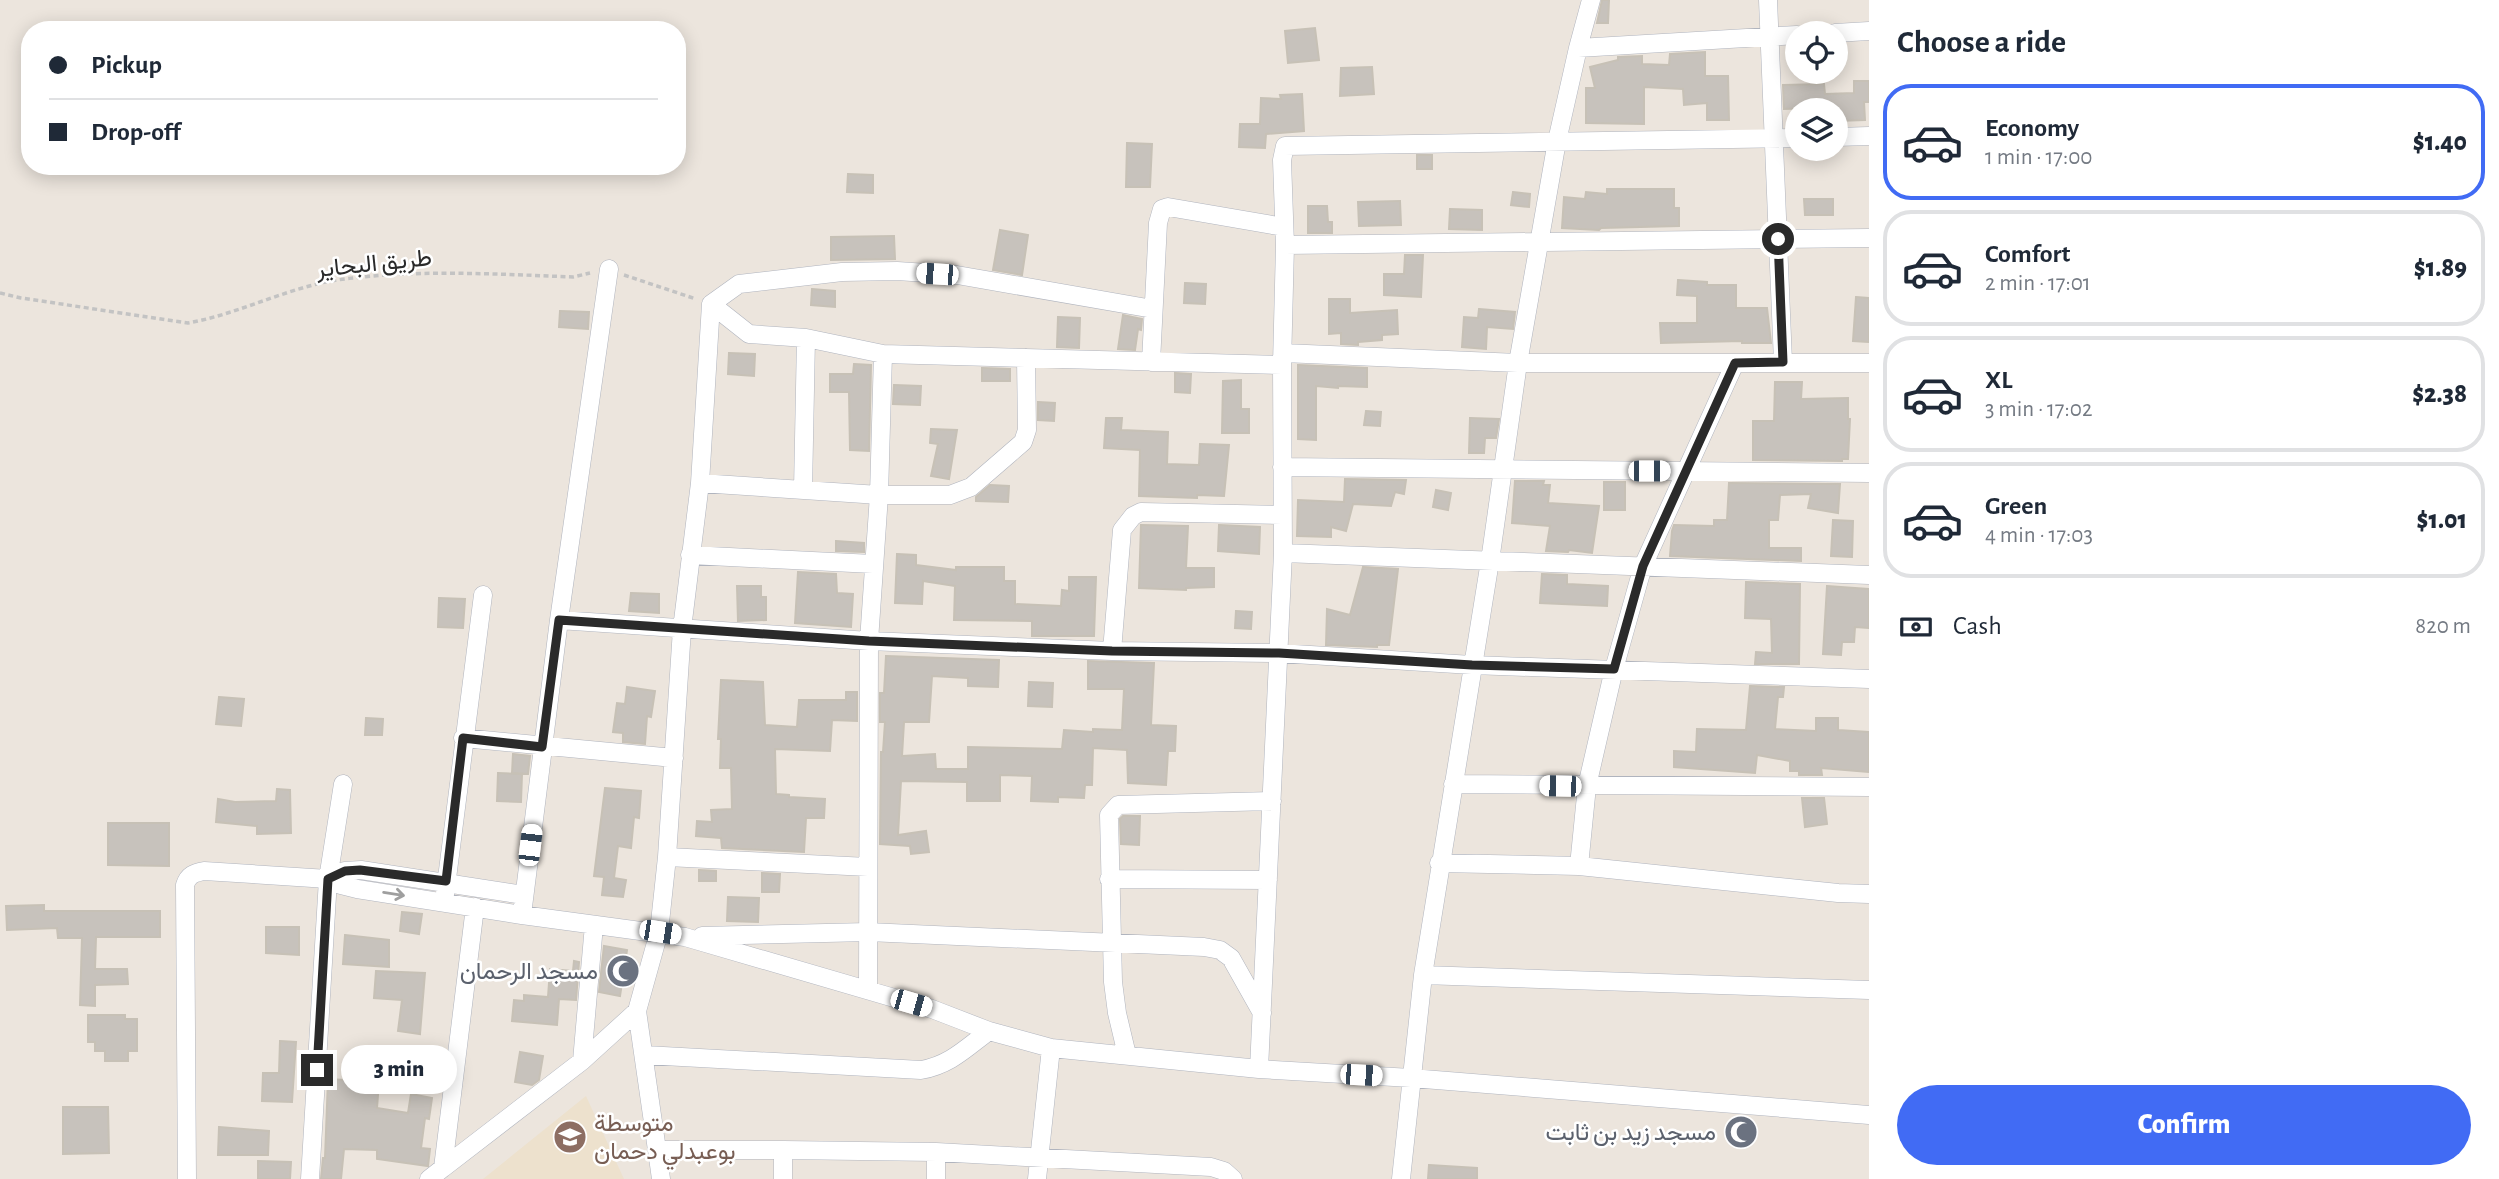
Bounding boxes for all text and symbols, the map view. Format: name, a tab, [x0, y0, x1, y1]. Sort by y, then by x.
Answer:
map controls	[1785, 21, 1848, 161]
button: locate	[1785, 21, 1848, 84]
text: Choose a ride	[1897, 26, 2066, 58]
text: Pickup	[91, 52, 162, 78]
button: layers	[1785, 98, 1848, 161]
icon: car	[1901, 111, 1964, 174]
text: Economy	[1985, 115, 2079, 141]
text: Drop-off	[91, 119, 180, 145]
text: $1.40	[2413, 129, 2467, 155]
text: 1 min · 17:00	[1985, 146, 2092, 169]
route start	[1762, 223, 1794, 255]
icon: car	[1901, 237, 1964, 300]
text: Comfort	[1985, 241, 2070, 267]
street label: طريق البحاير	[314, 246, 433, 284]
text: $1.89	[2414, 255, 2467, 281]
car	[916, 262, 959, 286]
text: 2 min · 17:01	[1985, 272, 2091, 295]
icon: car	[1901, 363, 1964, 426]
text: XL	[1985, 367, 2012, 393]
text: $2.38	[2412, 381, 2467, 407]
text: 3 min · 17:02	[1985, 398, 2092, 421]
car	[1629, 461, 1671, 482]
icon: car	[1901, 489, 1964, 552]
text: Green	[1985, 493, 2047, 519]
text: $1.01	[2417, 507, 2467, 533]
text: 4 min · 17:03	[1985, 524, 2093, 547]
icon: cash	[1897, 608, 1935, 646]
text: Cash	[1953, 613, 2002, 639]
text: 820 m	[2415, 615, 2471, 638]
car	[1539, 775, 1582, 797]
car	[518, 823, 543, 867]
one-way arrow	[382, 888, 405, 901]
car	[638, 918, 683, 946]
mosque icon: مسجد الرحمان	[604, 952, 642, 990]
place label: مسجد الرحمان	[460, 960, 598, 986]
car	[888, 987, 935, 1019]
callout: 3 min	[342, 1046, 457, 1094]
route end	[301, 1054, 333, 1086]
text: 3 min	[374, 1058, 424, 1081]
car	[1340, 1063, 1383, 1087]
button: Confirm	[1897, 1085, 2471, 1165]
place label: متوسطة بوعبدلي دحمان	[594, 1112, 736, 1170]
mosque icon: مسجد زيد بن ثابت	[1722, 1113, 1760, 1151]
school or university icon: متوسطة بوعبدلي دحمان	[551, 1118, 589, 1156]
place label: مسجد زيد بن ثابت	[1545, 1121, 1716, 1147]

